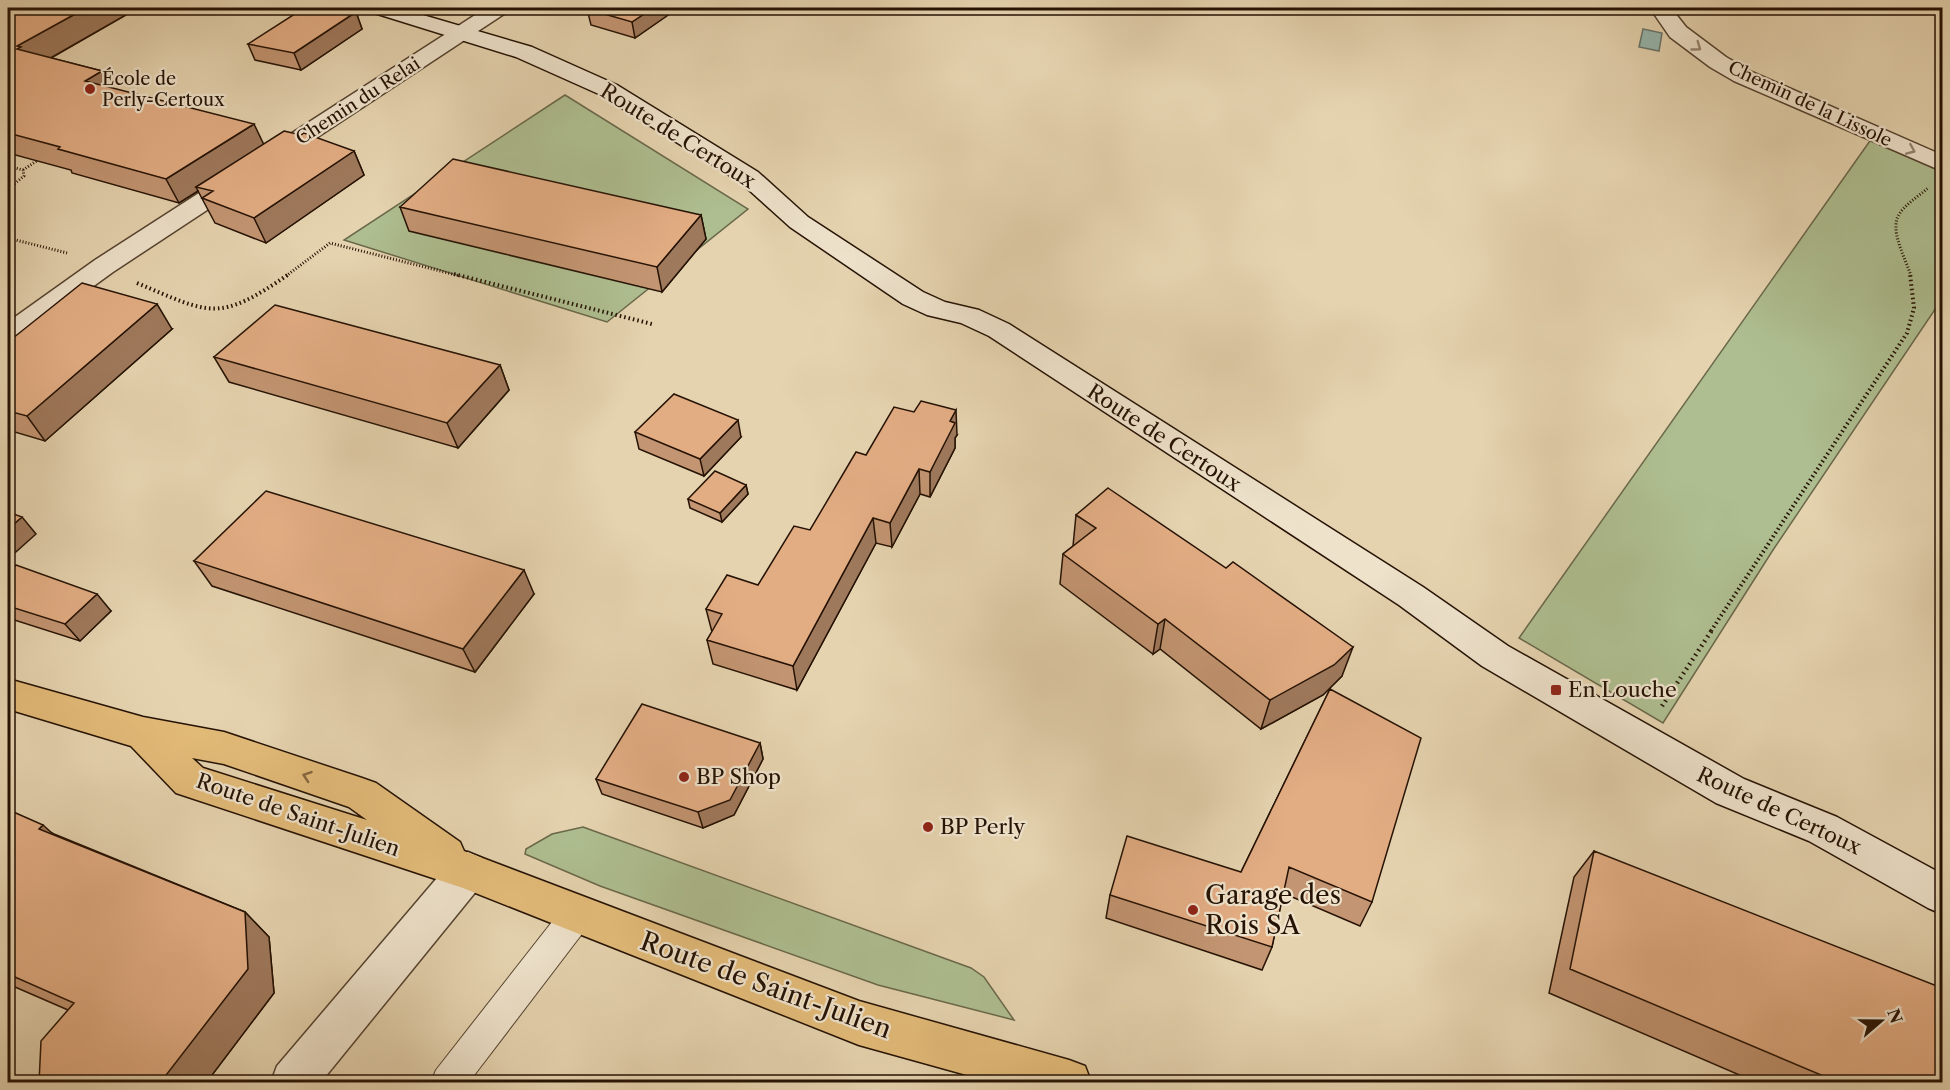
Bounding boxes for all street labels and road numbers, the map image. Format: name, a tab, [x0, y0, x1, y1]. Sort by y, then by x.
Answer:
street label: Chemin du Relai	[292, 52, 425, 149]
street label: Chemin de la Lissole	[1725, 56, 1895, 152]
street label: Route de Certoux	[596, 78, 761, 194]
street label: Route de Certoux	[1083, 379, 1246, 497]
street label: Route de Certoux	[1693, 762, 1866, 860]
street label: Route de Saint-Julien	[193, 768, 403, 861]
street label: Route de Saint-Julien	[636, 925, 896, 1045]

